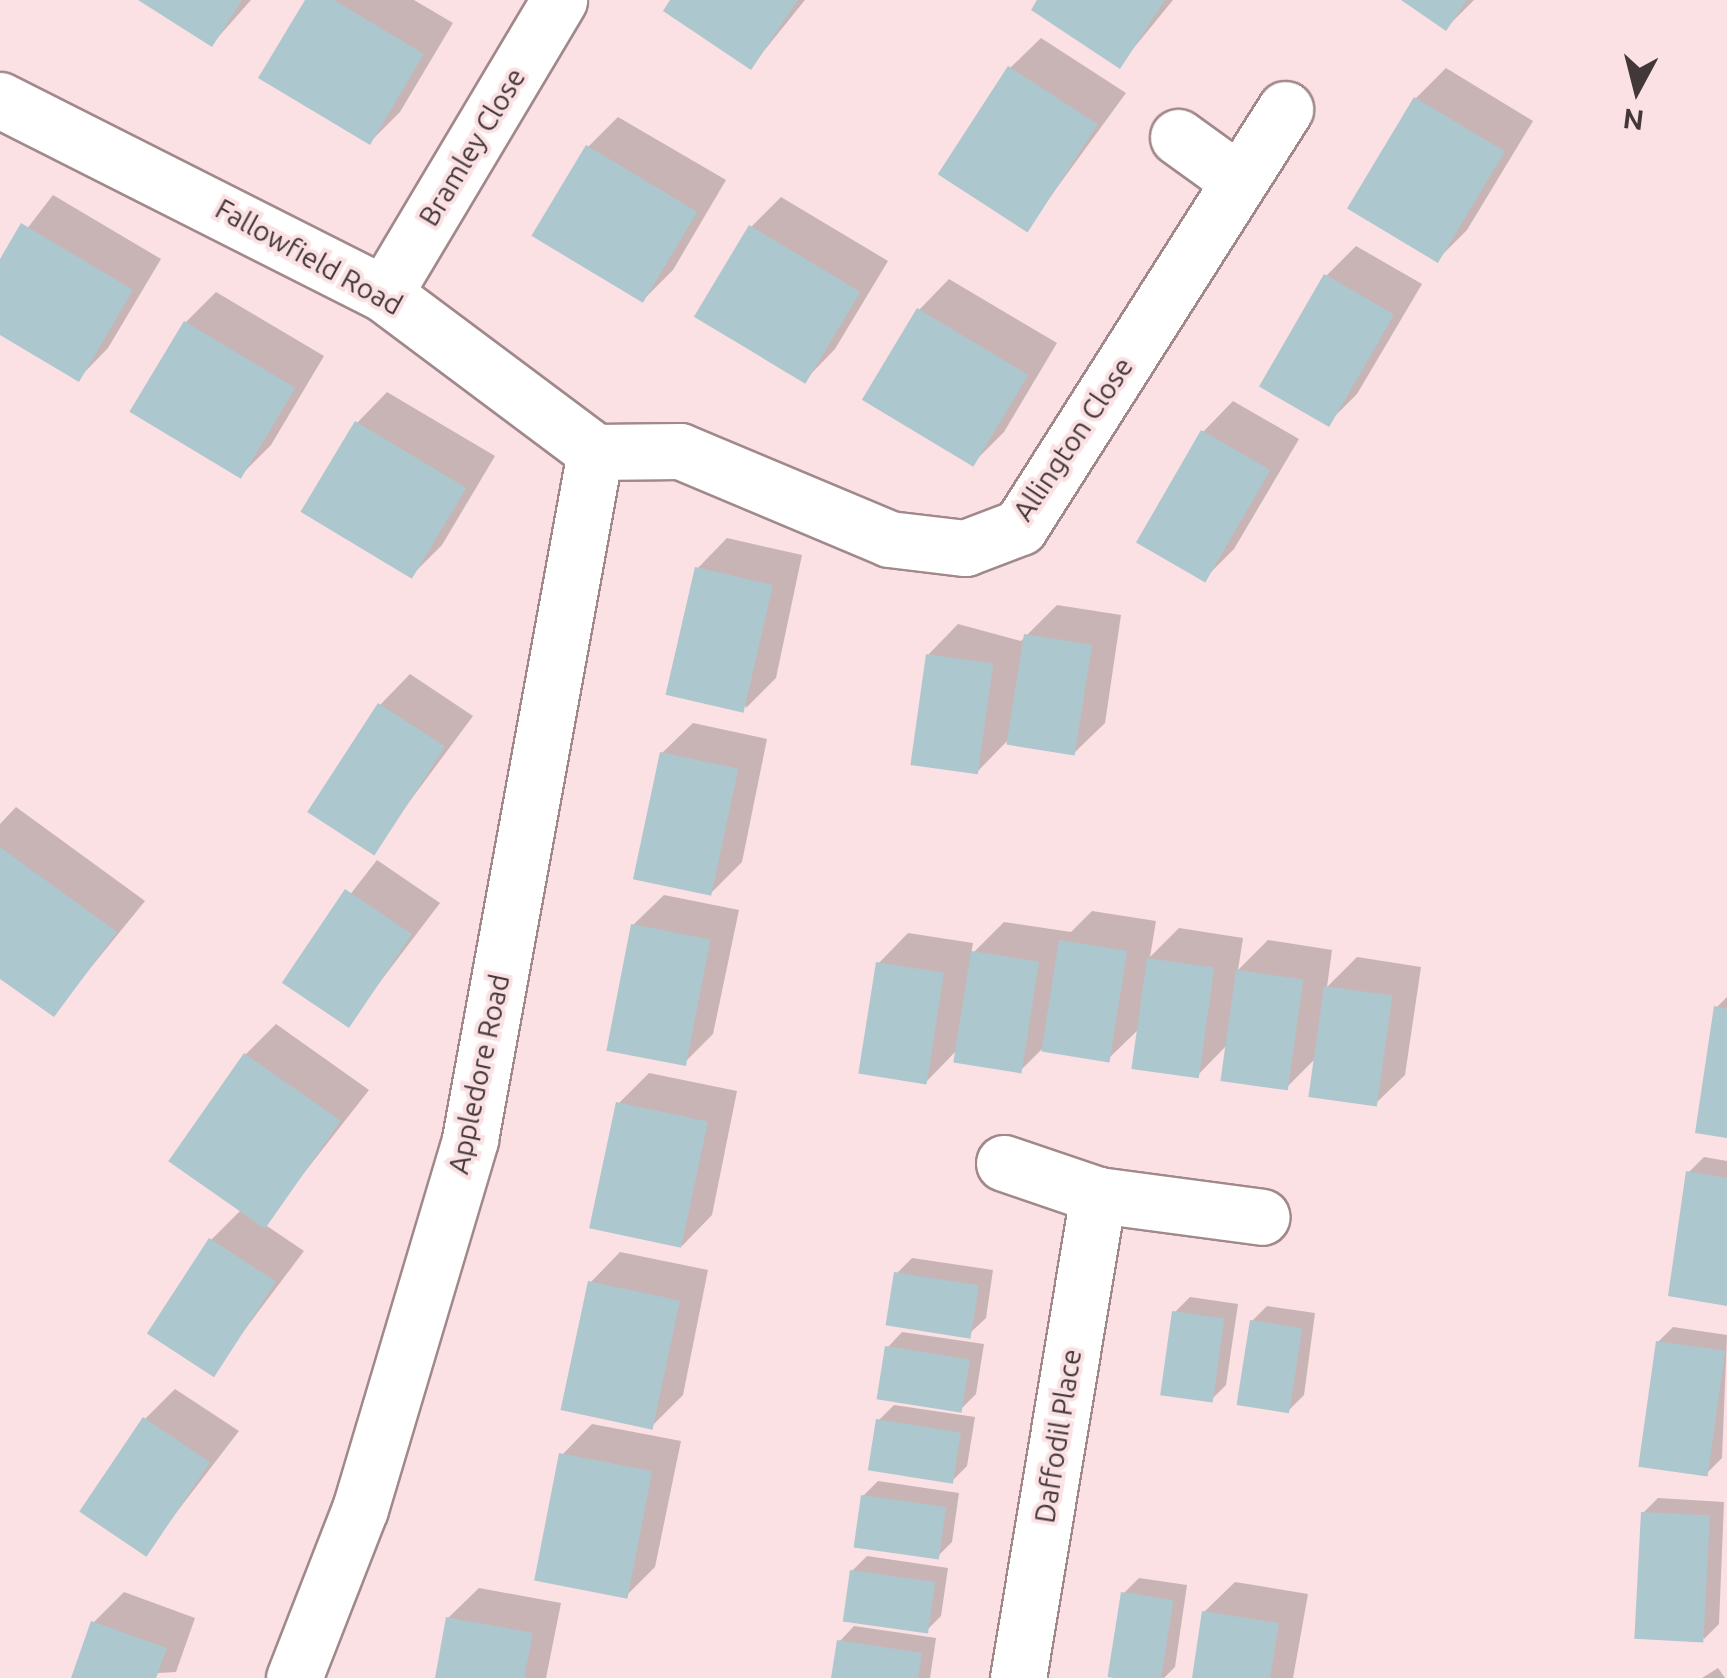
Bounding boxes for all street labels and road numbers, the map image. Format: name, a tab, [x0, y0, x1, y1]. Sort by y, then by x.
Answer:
street label: Bramley Close	[412, 62, 532, 232]
street label: Fallowfield Road	[210, 192, 408, 322]
street label: Allington Close	[1006, 351, 1140, 527]
street label: Appledore Road	[441, 971, 517, 1177]
street label: Daffodil Place	[1028, 1347, 1088, 1525]

